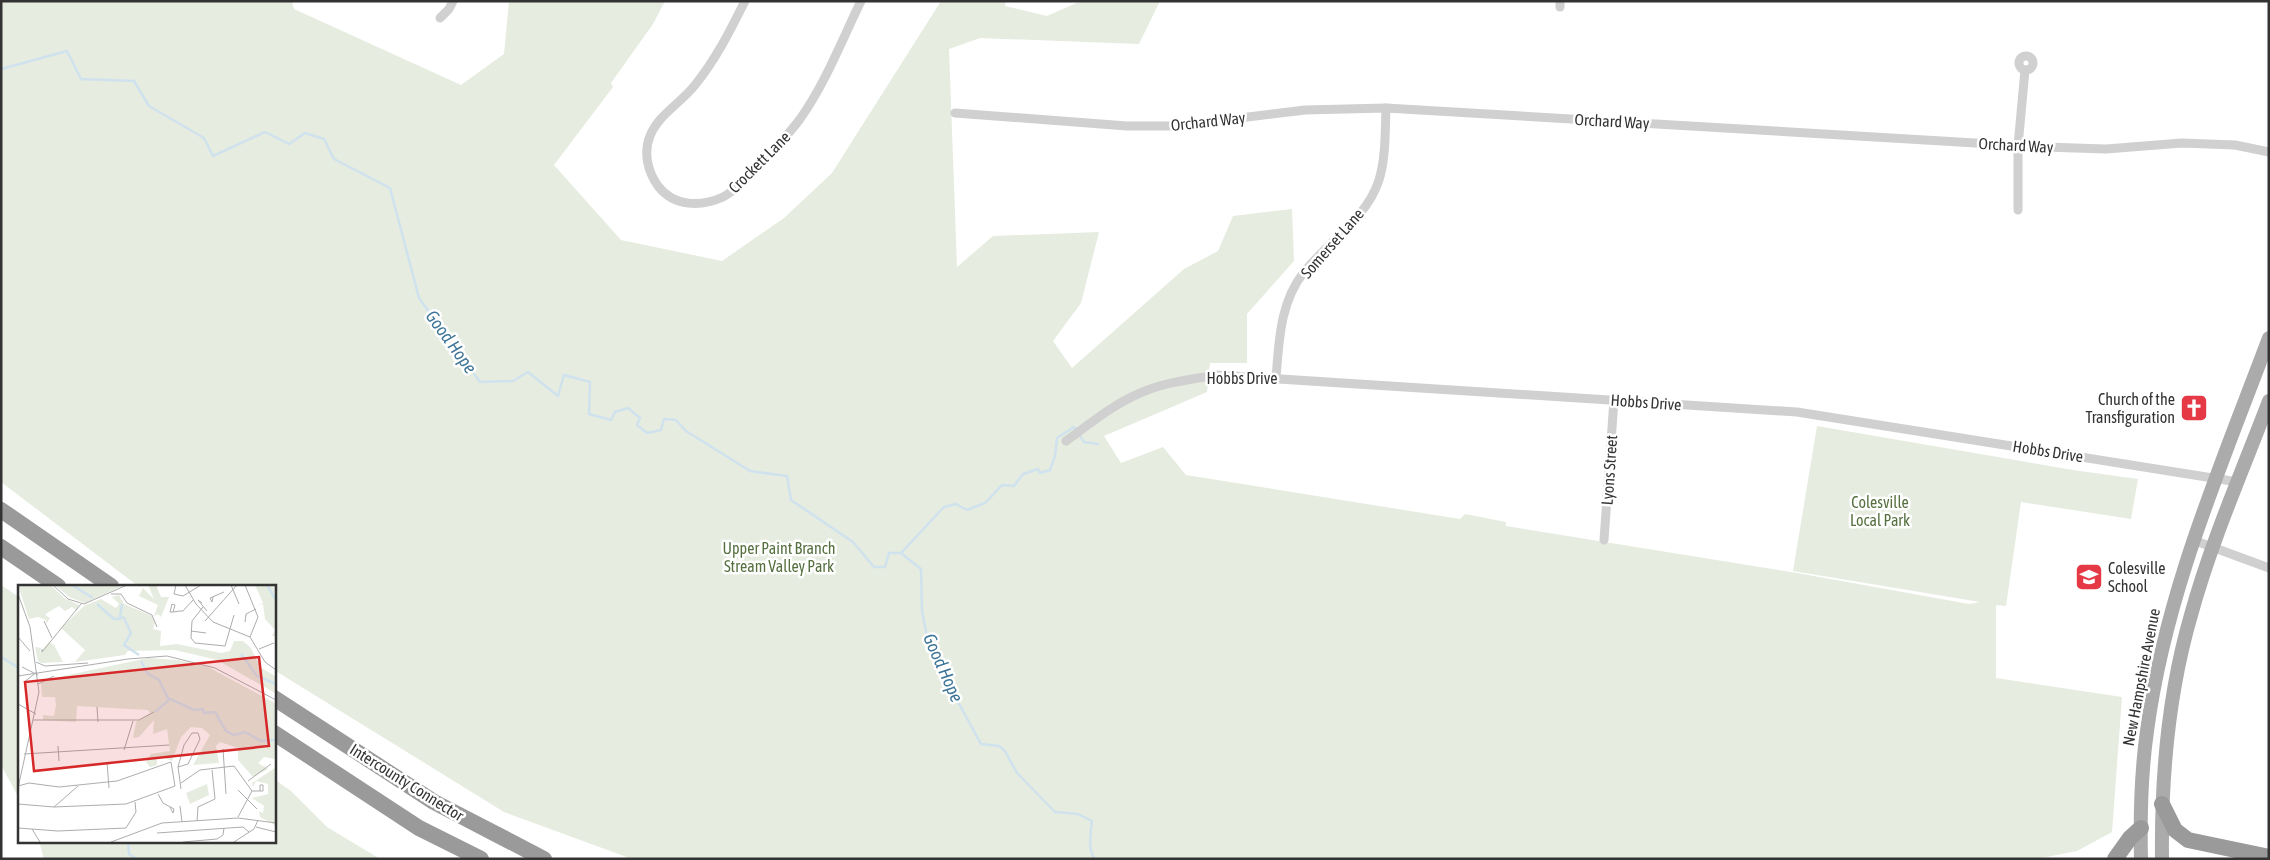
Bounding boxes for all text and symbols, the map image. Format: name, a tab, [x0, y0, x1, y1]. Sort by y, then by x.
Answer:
street label: Orchard Way	[1170, 108, 1247, 135]
street label: Orchard Way	[1574, 110, 1650, 133]
street label: Crockett Lane	[725, 128, 793, 196]
street label: Orchard Way	[1978, 134, 2054, 157]
street label: Somerset Lane	[1297, 205, 1367, 281]
water label: Good Hope	[421, 306, 481, 377]
street label: Hobbs Drive	[1207, 369, 1277, 387]
place label: Church of the Transfiguration	[2086, 390, 2175, 427]
street label: Hobbs Drive	[1610, 391, 1682, 413]
church icon: Church of the Transfiguration	[2179, 393, 2209, 423]
street label: Lyons Street	[1598, 434, 1621, 506]
street label: Hobbs Drive	[2012, 437, 2084, 465]
park label: Colesville Local Park	[1850, 493, 1910, 529]
park label: Upper Paint Branch Stream Valley Park	[723, 539, 835, 576]
place label: Colesville School	[2108, 559, 2166, 595]
school or university icon: Colesville School	[2074, 562, 2104, 592]
inset map	[18, 585, 275, 842]
street label: New Hampshire Avenue	[2119, 607, 2164, 747]
water label: Good Hope	[919, 630, 968, 705]
street label: Intercounty Connector	[346, 740, 467, 825]

